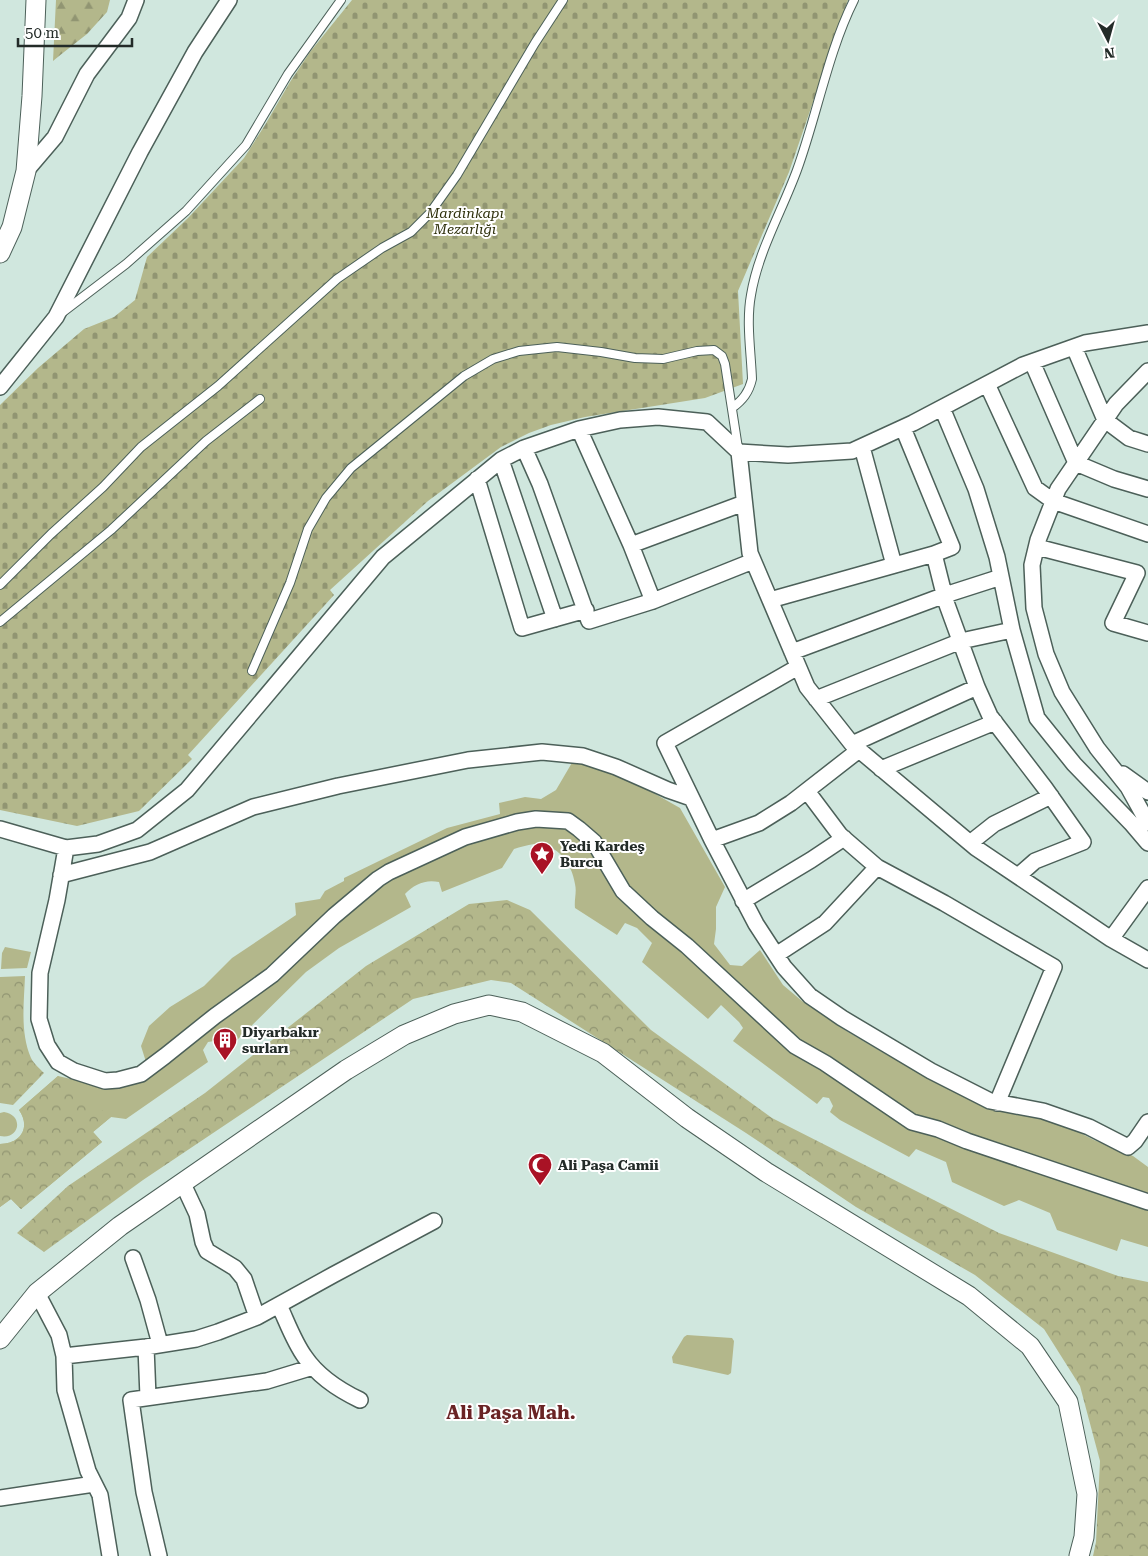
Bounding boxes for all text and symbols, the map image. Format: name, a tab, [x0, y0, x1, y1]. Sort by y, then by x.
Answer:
scale bar	[18, 15, 131, 47]
north arrow	[1083, 15, 1133, 65]
text: 50 m	[25, 24, 60, 42]
text: N	[1103, 44, 1116, 61]
park label: Mardinkapı Mezarlığı	[425, 205, 504, 237]
place label: Yedi Kardeş Burcu	[560, 838, 645, 870]
place icon: Yedi Kardeş Burcu	[529, 841, 555, 875]
place label: Diyarbakır surları	[242, 1024, 319, 1056]
building icon: Diyarbakır surları	[212, 1027, 238, 1061]
mosque icon: Ali Paşa Camii	[527, 1152, 553, 1186]
place label: Ali Paşa Camii	[558, 1157, 659, 1173]
district label: Ali Paşa Mah.	[446, 1401, 576, 1424]

